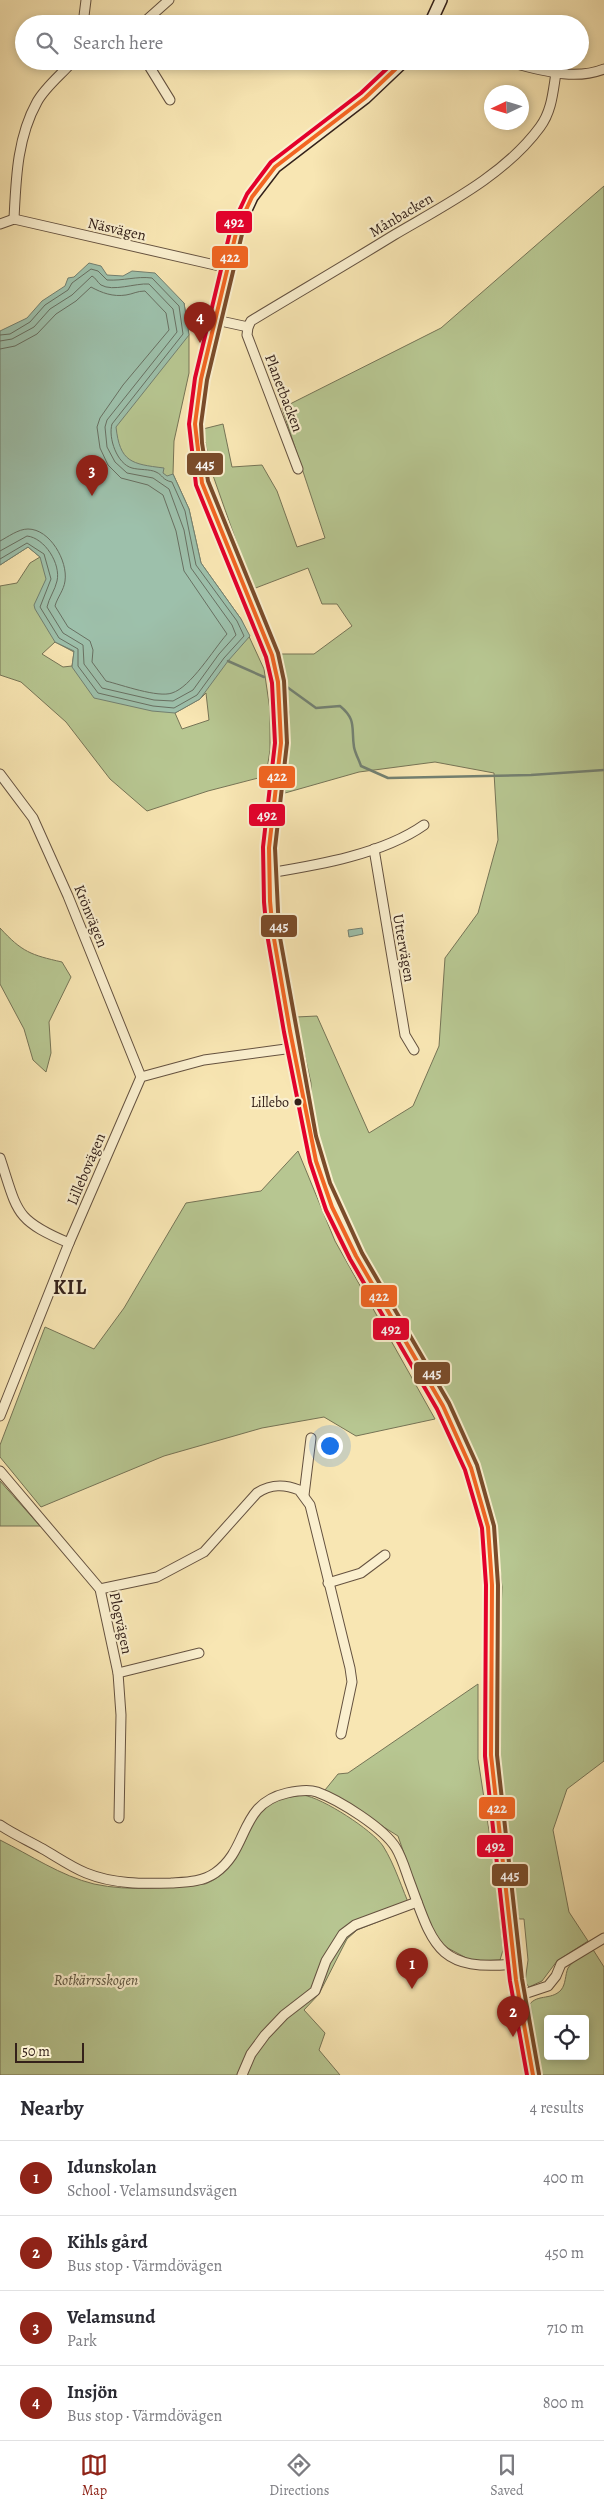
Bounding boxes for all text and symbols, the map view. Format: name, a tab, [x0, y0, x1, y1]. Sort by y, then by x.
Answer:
search box	[15, 15, 589, 70]
icon: search	[33, 29, 61, 57]
text: Search here	[73, 30, 163, 56]
north arrow	[484, 85, 529, 130]
street label: Månbacken	[365, 188, 437, 242]
line badge: 492	[215, 210, 253, 234]
street label: Näsvägen	[86, 213, 148, 245]
text: 492	[224, 213, 244, 232]
line badge: 422	[211, 245, 249, 269]
text: 422	[220, 248, 240, 267]
pin: 4	[184, 302, 216, 343]
street label: Planetbacken	[260, 351, 308, 435]
line badge: 445	[186, 452, 224, 476]
pin: 3	[76, 455, 108, 496]
text: 445	[195, 455, 215, 474]
line badge: 422	[258, 765, 296, 789]
text: 422	[267, 767, 287, 786]
line badge: 492	[248, 803, 286, 827]
text: 492	[257, 806, 277, 825]
street label: Krönvägen	[69, 882, 113, 950]
street label: Uttervägen	[388, 912, 420, 984]
line badge: 445	[260, 914, 298, 938]
text: 445	[269, 917, 289, 936]
place label: Lillebo	[251, 1093, 289, 1112]
marker: Lillebo	[293, 1097, 303, 1107]
street label: Lillebovägen	[62, 1130, 110, 1208]
district label: KIL	[53, 1274, 87, 1301]
line badge: 422	[360, 1284, 398, 1308]
text: 422	[369, 1287, 389, 1306]
line badge: 492	[372, 1317, 410, 1341]
text: 492	[381, 1320, 401, 1339]
line badge: 445	[413, 1361, 451, 1385]
text: 445	[422, 1364, 442, 1383]
your location	[317, 1433, 343, 1459]
street label: Plogvägen	[105, 1590, 137, 1656]
line badge: 422	[478, 1796, 516, 1820]
text: 422	[487, 1799, 507, 1818]
line badge: 492	[476, 1834, 514, 1858]
text: 492	[485, 1837, 505, 1856]
line badge: 445	[491, 1863, 529, 1887]
text: 445	[500, 1866, 520, 1885]
pin: 1	[396, 1948, 428, 1989]
park label: Rotkärrsskogen	[54, 1970, 138, 1990]
pin: 2	[497, 1996, 529, 2037]
map controls	[544, 2015, 589, 2060]
button: locate	[544, 2015, 589, 2060]
scale bar	[15, 2040, 84, 2063]
text: 50 m	[22, 2042, 50, 2061]
text: Nearby	[20, 2094, 83, 2122]
text: 4 results	[530, 2097, 584, 2119]
text: Idunskolan	[67, 2154, 157, 2180]
text: 1	[33, 2167, 39, 2189]
text: 400 m	[543, 2167, 584, 2189]
text: School · Velamsundsvägen	[67, 2180, 237, 2202]
text: Kihls gård	[67, 2229, 148, 2255]
text: 2	[32, 2242, 40, 2264]
text: 450 m	[545, 2242, 584, 2264]
text: Bus stop · Värmdövägen	[67, 2255, 222, 2277]
text: Velamsund	[67, 2304, 155, 2330]
text: 3	[33, 2317, 39, 2339]
text: 710 m	[547, 2317, 584, 2339]
text: Park	[67, 2330, 97, 2352]
text: Insjön	[67, 2379, 118, 2405]
text: 4	[32, 2392, 40, 2414]
text: 800 m	[543, 2392, 584, 2414]
text: Bus stop · Värmdövägen	[67, 2405, 222, 2427]
tab: Map	[80, 2451, 108, 2500]
tab: Directions	[269, 2451, 329, 2500]
tab: Saved	[490, 2451, 524, 2500]

